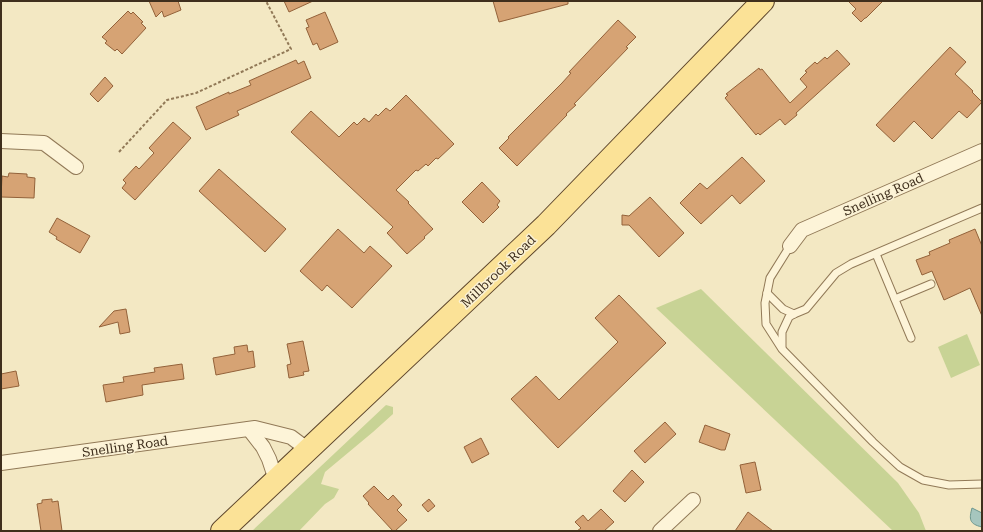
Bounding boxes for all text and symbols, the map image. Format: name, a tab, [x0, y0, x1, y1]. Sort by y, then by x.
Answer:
street label: Snelling Road	[841, 170, 926, 219]
street label: Millbrook Road	[458, 232, 539, 311]
street label: Snelling Road	[81, 433, 170, 460]

